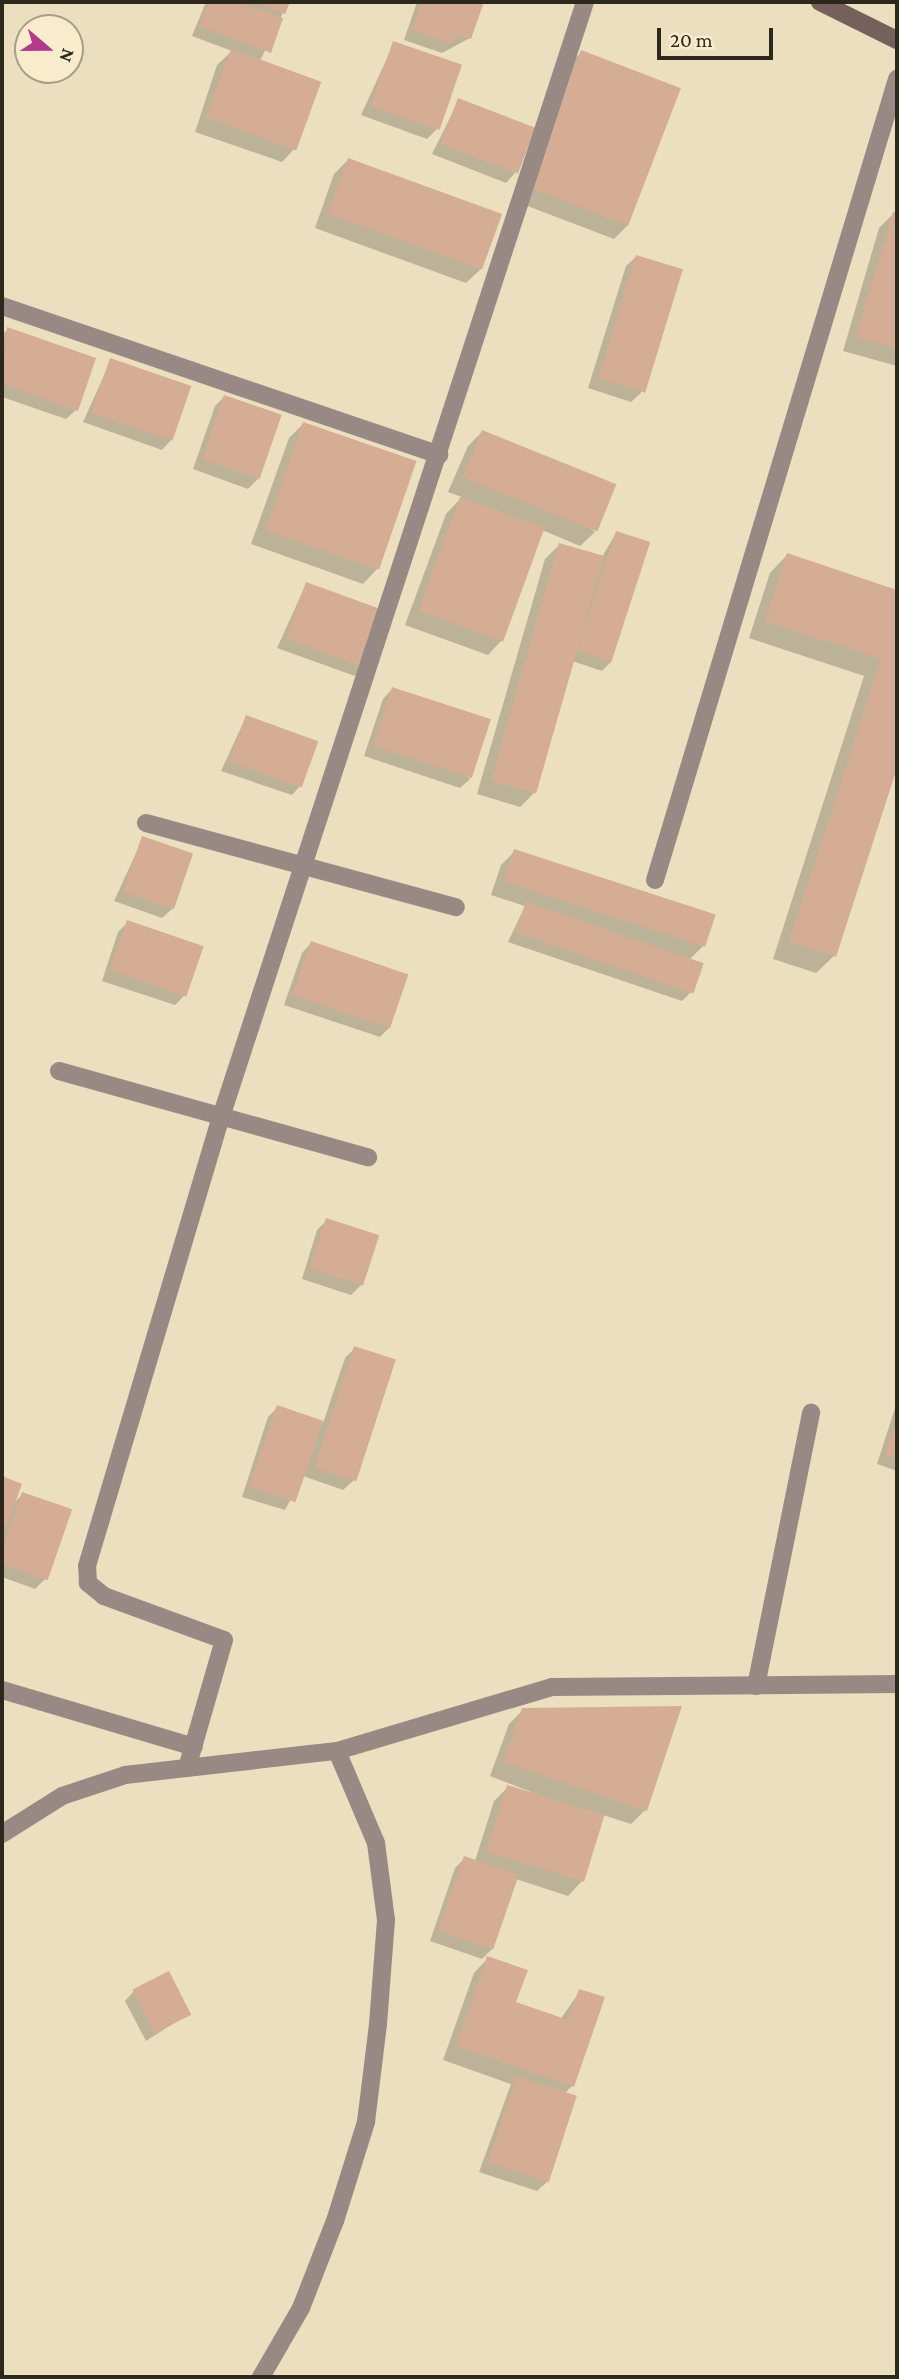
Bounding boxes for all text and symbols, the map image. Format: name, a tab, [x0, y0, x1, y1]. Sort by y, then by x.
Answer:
north arrow	[14, 14, 84, 84]
scale bar	[661, 14, 776, 58]
text: 20 m	[670, 28, 713, 52]
text: N	[55, 46, 79, 65]

